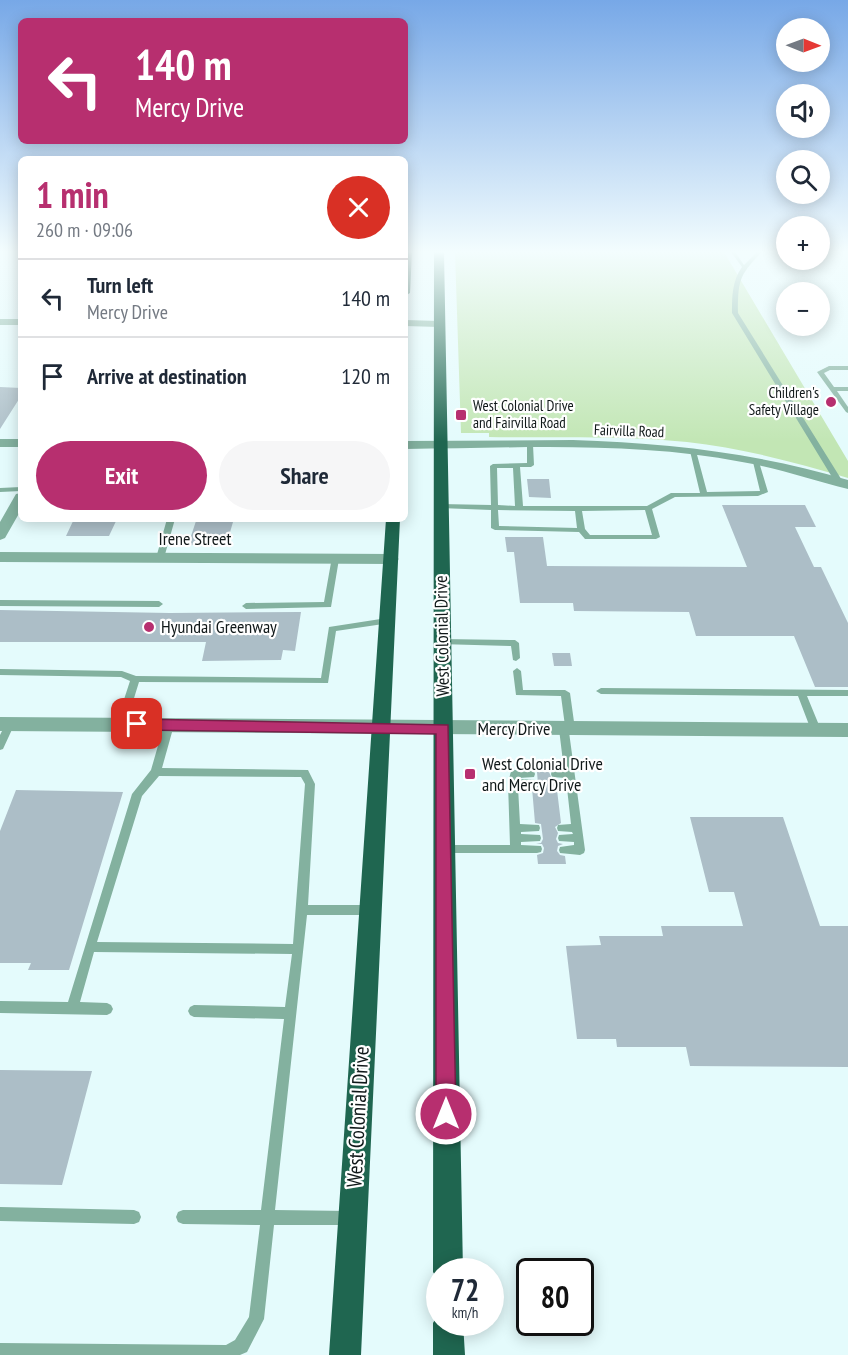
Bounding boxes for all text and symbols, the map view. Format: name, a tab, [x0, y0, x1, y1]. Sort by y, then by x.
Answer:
north arrow	[776, 18, 830, 72]
map controls	[776, 18, 830, 336]
text: 140 m	[135, 37, 232, 92]
icon: left	[36, 42, 114, 120]
button: sound	[776, 84, 830, 138]
text: Mercy Drive	[135, 90, 244, 124]
button: search	[776, 150, 830, 204]
text: 1 min	[36, 171, 109, 218]
button: close	[327, 176, 390, 239]
button: +	[776, 216, 830, 270]
text: 260 m · 09:06	[36, 217, 133, 243]
text: Turn left	[87, 271, 153, 299]
icon: left	[36, 282, 69, 315]
button: −	[776, 282, 830, 336]
text: 140 m	[341, 284, 390, 312]
text: Mercy Drive	[87, 299, 168, 325]
icon: arrive	[36, 360, 69, 393]
text: Arrive at destination	[87, 362, 247, 390]
text: 120 m	[341, 362, 390, 390]
place label: Children's Safety Village	[749, 383, 819, 419]
marker: Children's Safety Village	[824, 395, 838, 409]
place label: West Colonial Drive and Fairvilla Road	[473, 396, 574, 432]
marker: West Colonial Drive and Fairvilla Road	[454, 408, 468, 422]
street label: Fairvilla Road	[594, 420, 665, 441]
button: Exit	[36, 441, 207, 510]
button: Share	[219, 441, 390, 510]
street label: Irene Street	[159, 527, 232, 550]
street label: West Colonial Drive	[429, 575, 454, 697]
place label: Hyundai Greenway	[161, 615, 277, 638]
marker: Hyundai Greenway	[142, 620, 156, 634]
pin	[111, 698, 162, 749]
icon: arrive	[120, 707, 153, 740]
street label: Mercy Drive	[478, 717, 550, 740]
place label: West Colonial Drive and Mercy Drive	[482, 752, 603, 796]
marker: West Colonial Drive and Mercy Drive	[463, 767, 477, 781]
street label: West Colonial Drive	[340, 1046, 375, 1188]
position arrow	[414, 1082, 478, 1146]
speed limit sign: 80	[516, 1258, 594, 1336]
text: 72	[451, 1270, 479, 1309]
text: km/h	[452, 1303, 478, 1322]

